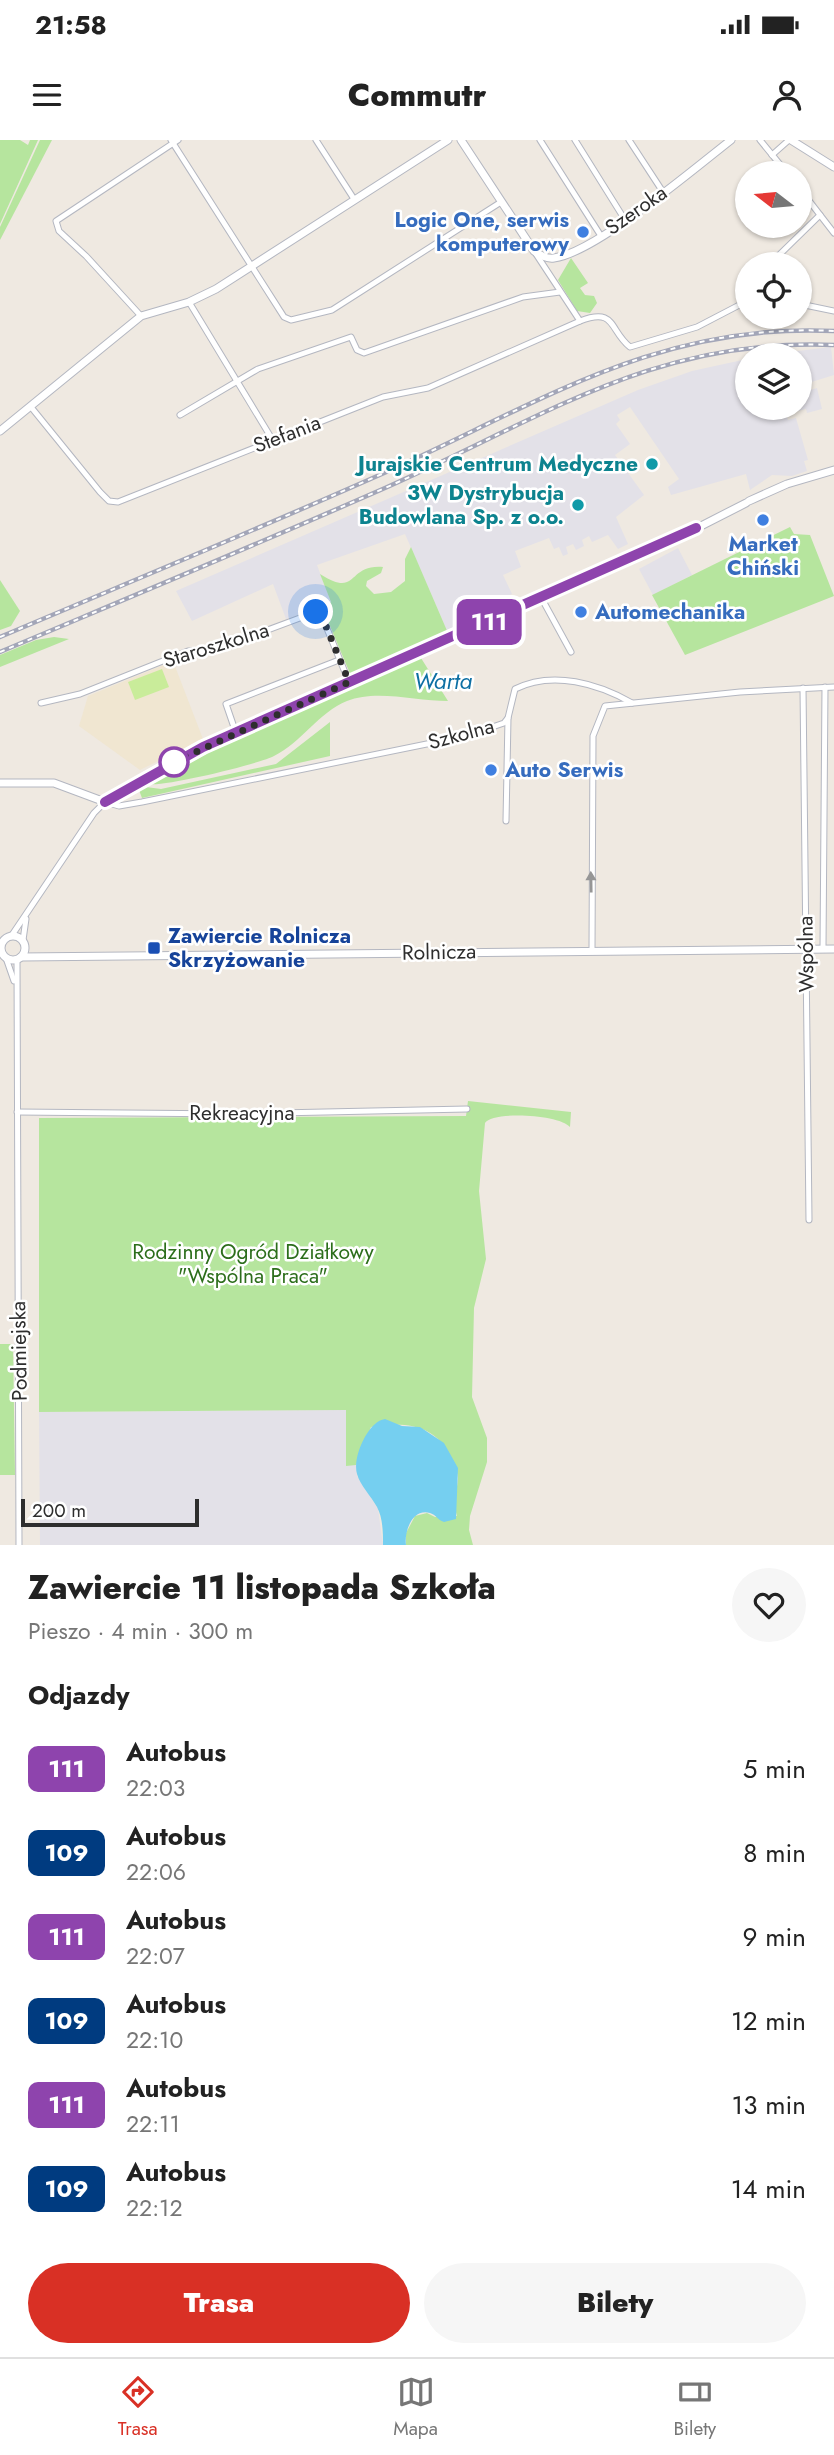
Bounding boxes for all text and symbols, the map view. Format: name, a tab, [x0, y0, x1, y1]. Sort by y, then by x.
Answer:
text: 21:58	[35, 6, 107, 44]
text: Commutr	[348, 72, 486, 118]
icon: menu	[28, 76, 66, 114]
icon: person	[768, 76, 806, 114]
north arrow	[735, 161, 812, 238]
map controls	[735, 161, 812, 420]
street label: Szeroka	[599, 178, 673, 242]
place label: Logic One, serwis komputerowy	[395, 205, 570, 259]
marker: Logic One, serwis komputerowy	[575, 224, 591, 240]
button: locate	[735, 252, 812, 329]
button: layers	[735, 343, 812, 420]
street label: Stefania	[249, 407, 325, 461]
place label: Jurajskie Centrum Medyczne	[354, 449, 638, 479]
marker: Jurajskie Centrum Medyczne	[644, 456, 660, 472]
place label: 3W Dystrybucja Budowlana Sp. z o.o.	[359, 478, 564, 532]
marker: 3W Dystrybucja Budowlana Sp. z o.o.	[570, 497, 586, 513]
marker: Market Chiński	[755, 512, 771, 528]
place label: Market Chiński	[727, 529, 799, 583]
your location	[298, 594, 333, 629]
place label: Automechanika	[594, 597, 745, 627]
line badge: 111	[449, 599, 529, 645]
text: 111	[471, 604, 507, 639]
marker: Automechanika	[573, 604, 589, 620]
street label: Staroszkolna	[159, 615, 273, 675]
water label: Warta	[414, 664, 472, 698]
street label: Szkolna	[425, 711, 497, 757]
unlabelled marker	[159, 747, 189, 777]
place label: Auto Serwis	[504, 755, 624, 785]
marker: Auto Serwis	[483, 762, 499, 778]
one-way arrow	[586, 871, 597, 893]
street label: Wspólna	[790, 915, 822, 993]
place label: Zawiercie Rolnicza Skrzyżowanie	[168, 921, 351, 975]
street label: Rolnicza	[402, 936, 476, 968]
marker: Zawiercie Rolnicza Skrzyżowanie	[146, 940, 162, 956]
street label: Rekreacyjna	[189, 1098, 295, 1128]
park label: Rodzinny Ogród Działkowy "Wspólna Praca"	[132, 1237, 375, 1291]
street label: Podmiejska	[3, 1301, 35, 1401]
scale bar	[21, 1496, 200, 1528]
text: 200 m	[32, 1497, 86, 1524]
text: Zawiercie 11 listopada Szkoła	[28, 1564, 496, 1611]
button: heart	[732, 1568, 806, 1642]
text: Pieszo · 4 min · 300 m	[28, 1614, 253, 1648]
text: Odjazdy	[28, 1676, 130, 1714]
text: Autobus	[126, 1733, 226, 1771]
text: 5 min	[743, 1750, 806, 1788]
text: 111	[48, 1751, 85, 1786]
text: 22:03	[126, 1771, 185, 1805]
text: Autobus	[126, 1817, 226, 1855]
text: 8 min	[743, 1834, 806, 1872]
text: 109	[44, 1835, 89, 1870]
text: 22:06	[126, 1855, 186, 1889]
text: Autobus	[126, 1901, 226, 1939]
text: 9 min	[743, 1918, 806, 1956]
text: 111	[48, 1919, 85, 1954]
text: 22:07	[126, 1939, 185, 1973]
text: Autobus	[126, 1985, 226, 2023]
text: 12 min	[731, 2002, 806, 2040]
text: 109	[44, 2003, 89, 2038]
text: 22:10	[126, 2023, 183, 2057]
text: Autobus	[126, 2069, 226, 2107]
text: 13 min	[732, 2086, 806, 2124]
text: 111	[48, 2087, 85, 2122]
text: 22:11	[126, 2107, 180, 2141]
text: Autobus	[126, 2153, 226, 2191]
text: 14 min	[731, 2170, 806, 2208]
text: 109	[44, 2171, 89, 2206]
text: 22:12	[126, 2191, 183, 2225]
button: Trasa	[28, 2263, 410, 2343]
button: Bilety	[424, 2263, 806, 2343]
tab: Trasa	[118, 2373, 158, 2442]
tab: Mapa	[393, 2373, 438, 2442]
tab: Bilety	[674, 2373, 716, 2442]

